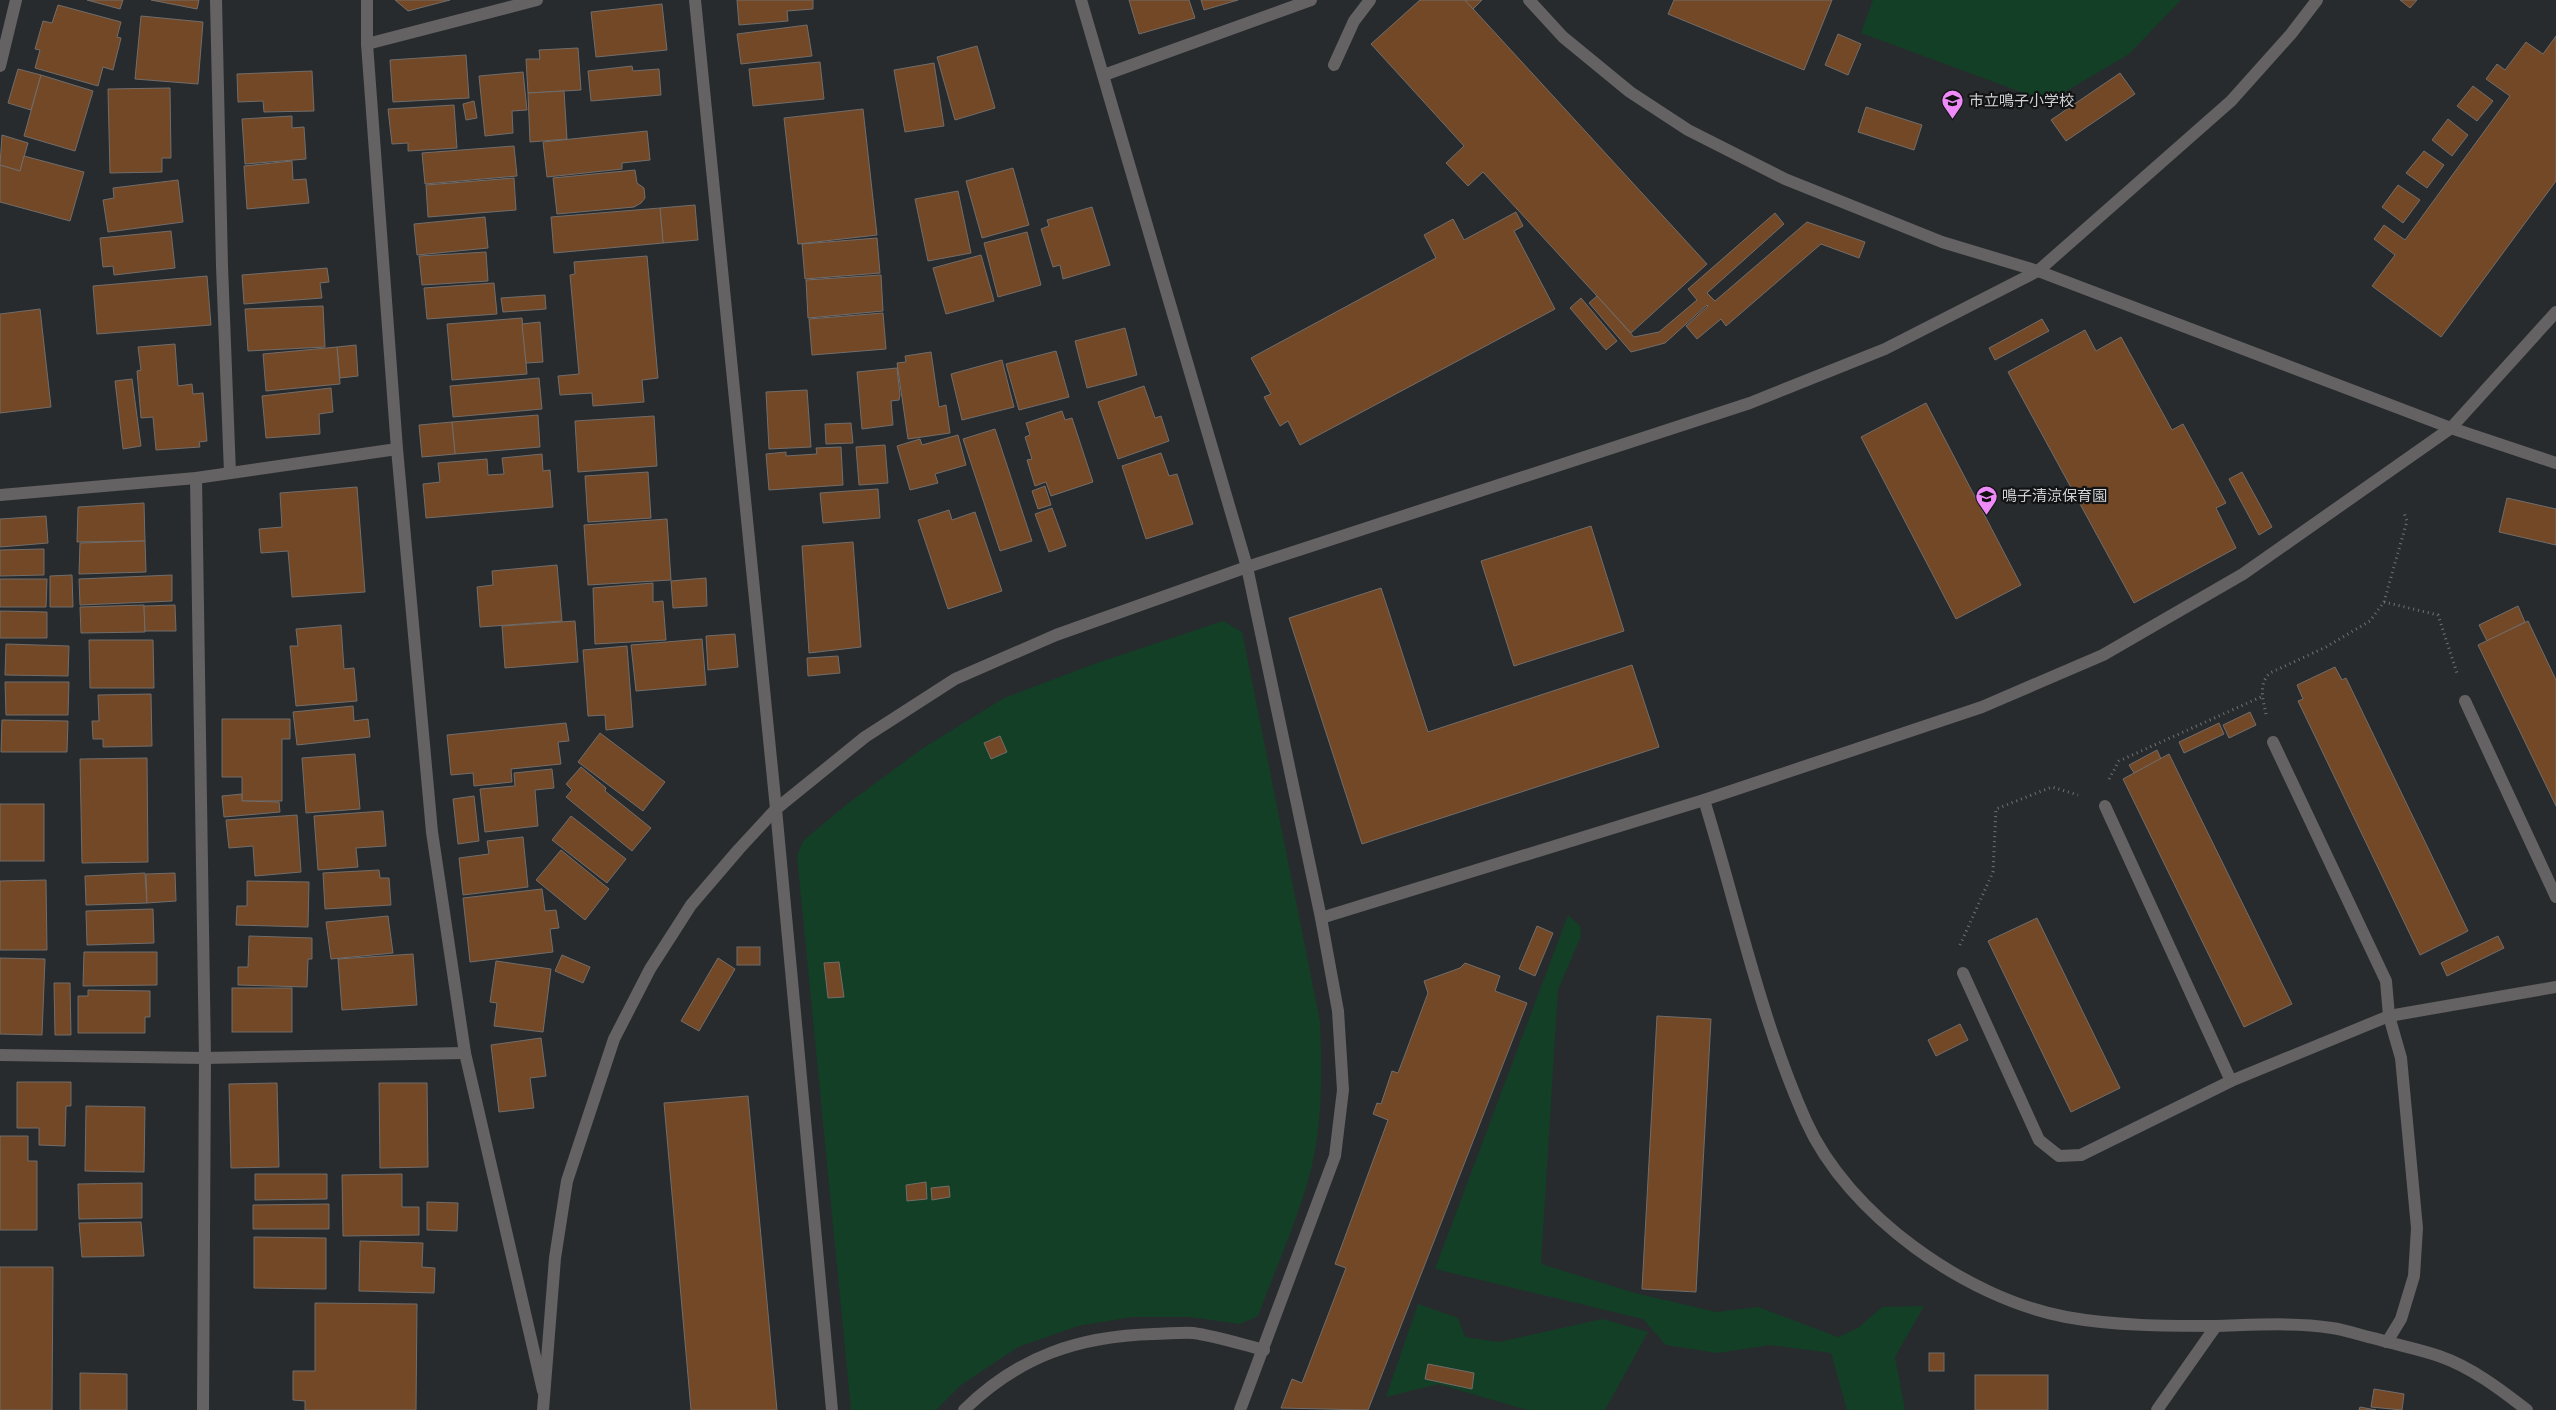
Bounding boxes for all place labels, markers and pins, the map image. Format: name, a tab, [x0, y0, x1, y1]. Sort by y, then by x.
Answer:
school or university icon: 市立鳴子小学校	[1941, 89, 1965, 120]
place label: 市立鳴子小学校	[1969, 92, 2074, 110]
school or university icon: 鳴子清涼保育園	[1974, 484, 1998, 515]
place label: 鳴子清涼保育園	[2002, 487, 2107, 505]

